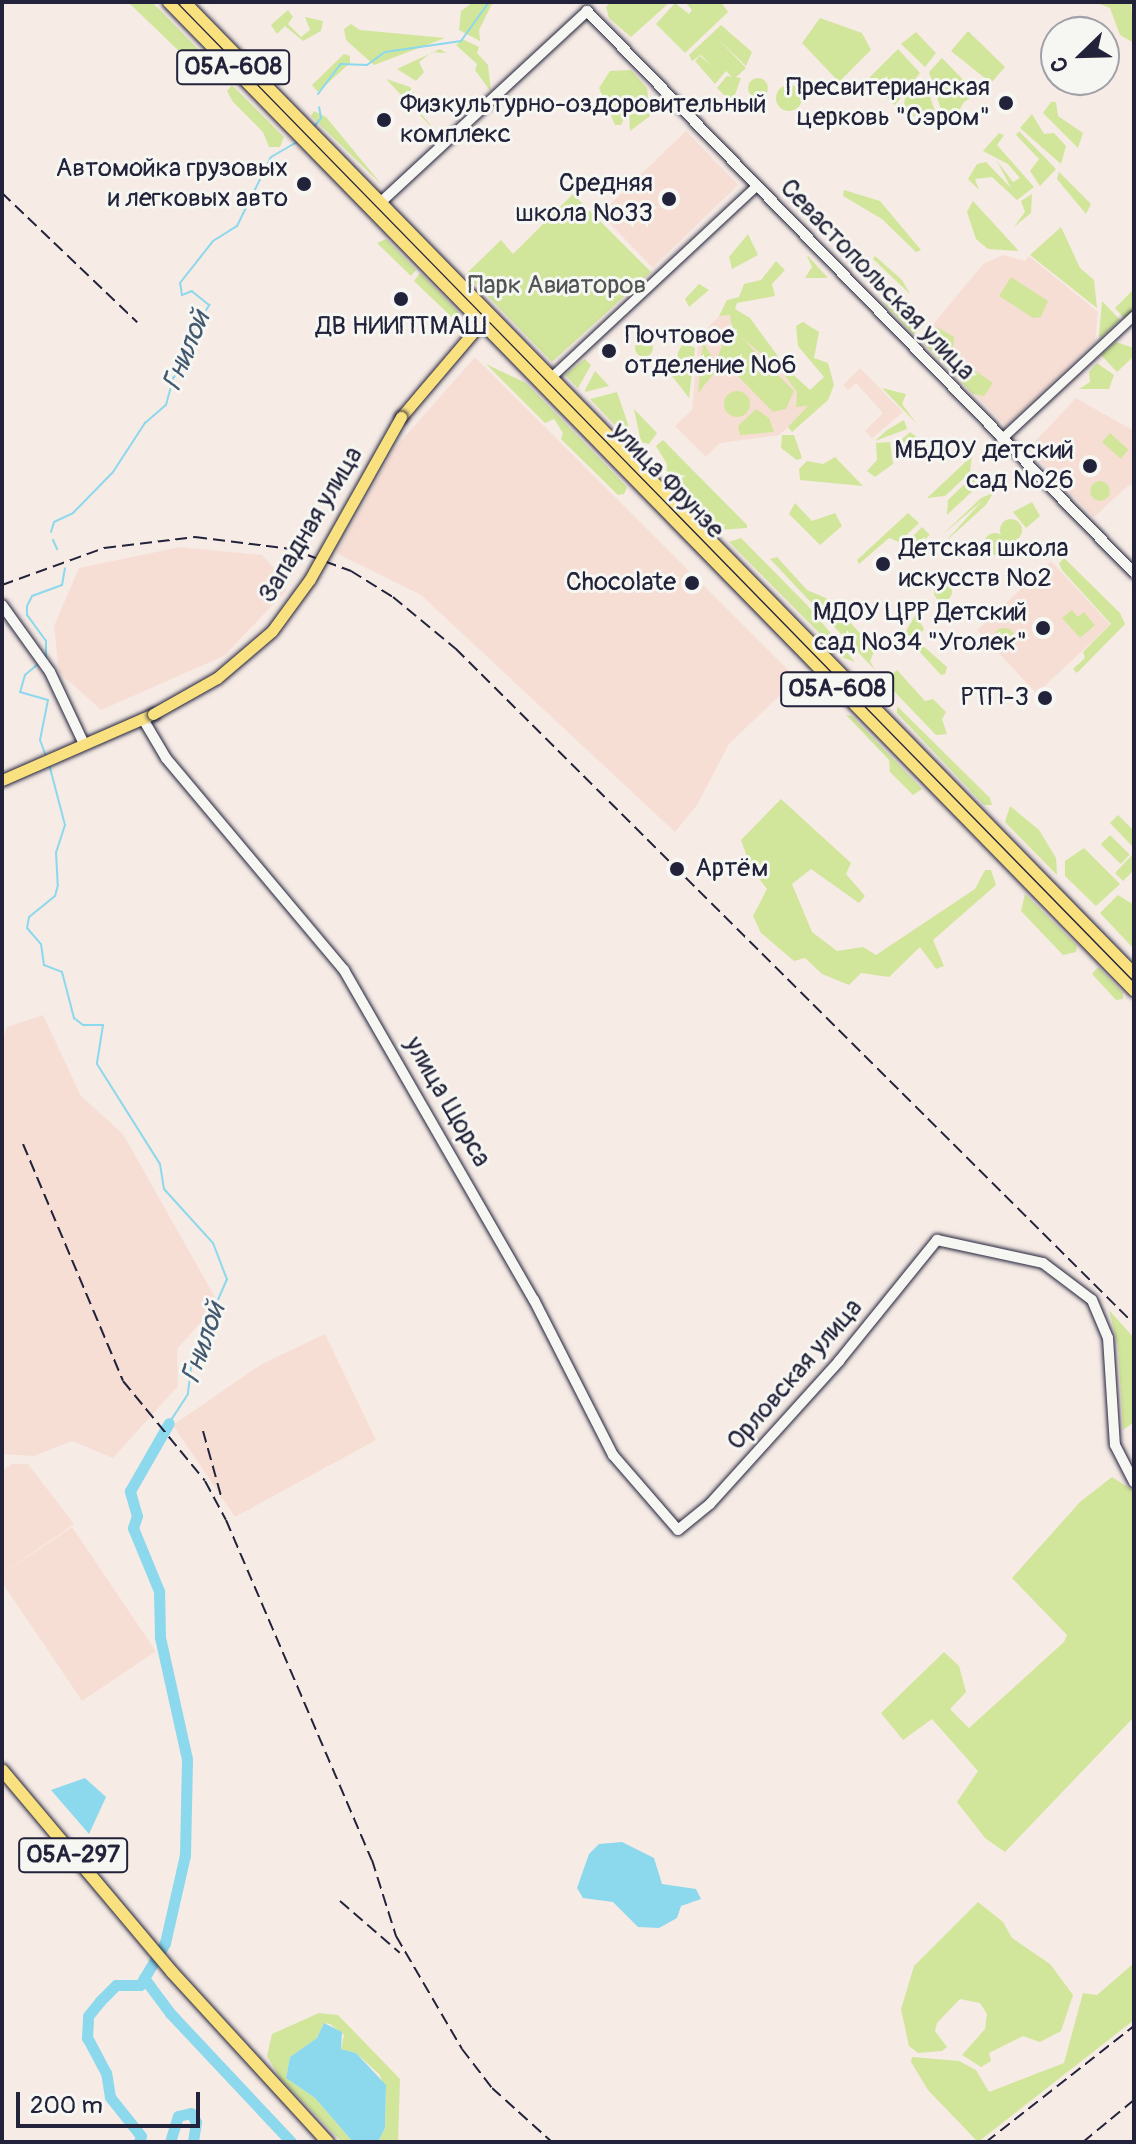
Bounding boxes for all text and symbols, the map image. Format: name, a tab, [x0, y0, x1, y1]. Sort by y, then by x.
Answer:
north arrow	[1040, 16, 1120, 96]
road number: 05А-608	[175, 47, 291, 87]
text: С	[1044, 53, 1075, 76]
place label: Пресвитерианская церковь "Сэром"	[786, 72, 990, 134]
place label: Физкультурно-оздоровительный комплекс	[400, 89, 766, 150]
marker: Пресвитерианская церковь "Сэром"	[997, 94, 1015, 112]
marker: Физкультурно-оздоровительный комплекс	[375, 111, 393, 129]
place label: Автомойка грузовых и легковых авто	[55, 153, 288, 214]
place label: Средняя школа №33	[515, 168, 653, 230]
street label: Севастопольская улица	[773, 173, 981, 387]
marker: Автомойка грузовых и легковых авто	[295, 175, 313, 193]
marker: Средняя школа №33	[660, 190, 678, 208]
park label: Парк Авиаторов	[468, 270, 646, 302]
marker: ДВ НИИПТМАШ	[392, 290, 410, 308]
water label: Гнилой	[156, 306, 218, 396]
place label: ДВ НИИПТМАШ	[316, 311, 486, 343]
place label: Почтовое отделение №6	[625, 320, 797, 382]
marker: Почтовое отделение №6	[600, 342, 618, 360]
street label: улица Фрунзе	[604, 416, 730, 546]
place label: МБДОУ детский сад №26	[894, 435, 1074, 496]
street label: Западная улица	[252, 441, 370, 609]
marker: МБДОУ детский сад №26	[1081, 457, 1099, 475]
place label: Детская школа искусств №2	[899, 533, 1069, 594]
marker: Детская школа искусств №2	[874, 555, 892, 573]
place label: Chocolate	[566, 567, 676, 599]
marker: Chocolate	[683, 574, 701, 592]
place label: МДОУ ЦРР Детский сад №34 "Уголек"	[813, 597, 1027, 658]
marker: МДОУ ЦРР Детский сад №34 "Уголек"	[1034, 619, 1052, 637]
road number: 05А-608	[779, 669, 895, 709]
place label: РТП-3	[960, 682, 1029, 714]
marker: РТП-3	[1036, 689, 1054, 707]
place label: Артём	[695, 853, 768, 885]
marker: Артём	[666, 858, 688, 880]
street label: улица Щорса	[397, 1031, 497, 1173]
street label: Орловская улица	[721, 1293, 869, 1457]
water label: Гнилой	[175, 1298, 233, 1388]
road number: 05А-297	[17, 1835, 129, 1875]
scale bar	[20, 2076, 204, 2126]
text: 200 m	[30, 2091, 103, 2120]

